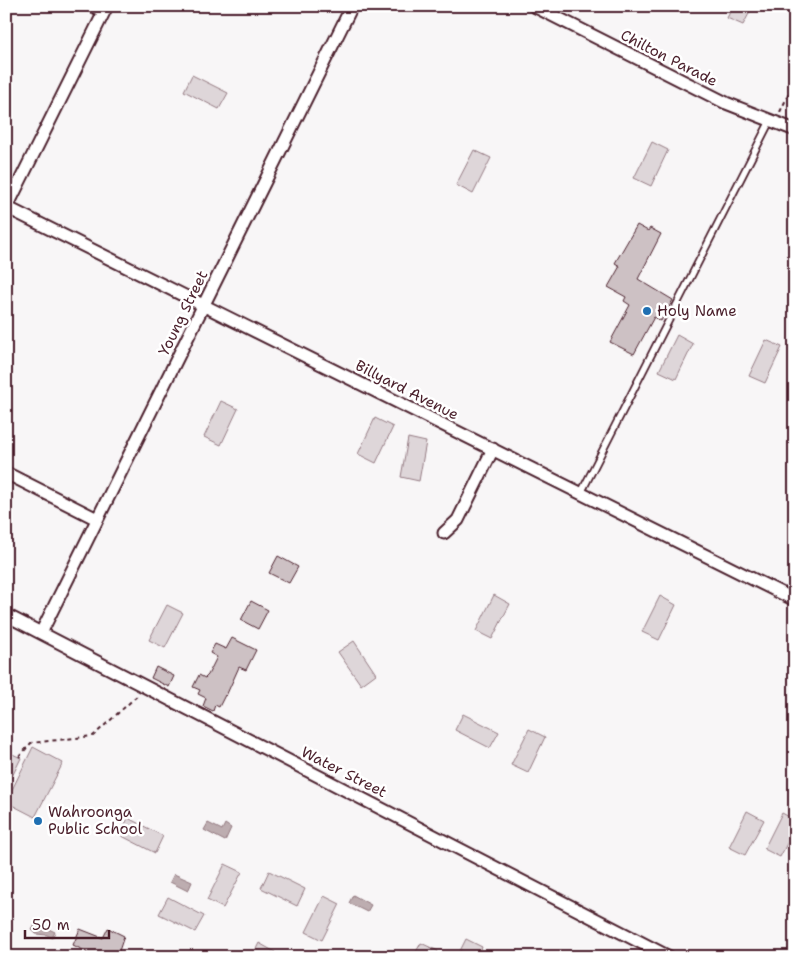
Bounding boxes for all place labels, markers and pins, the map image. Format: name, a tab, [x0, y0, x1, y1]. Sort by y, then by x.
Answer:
place label: Holy Name	[657, 301, 737, 321]
marker: Holy Name	[641, 305, 653, 317]
place label: Wahroonga Public School	[48, 802, 143, 839]
marker: Wahroonga Public School	[32, 815, 44, 827]

